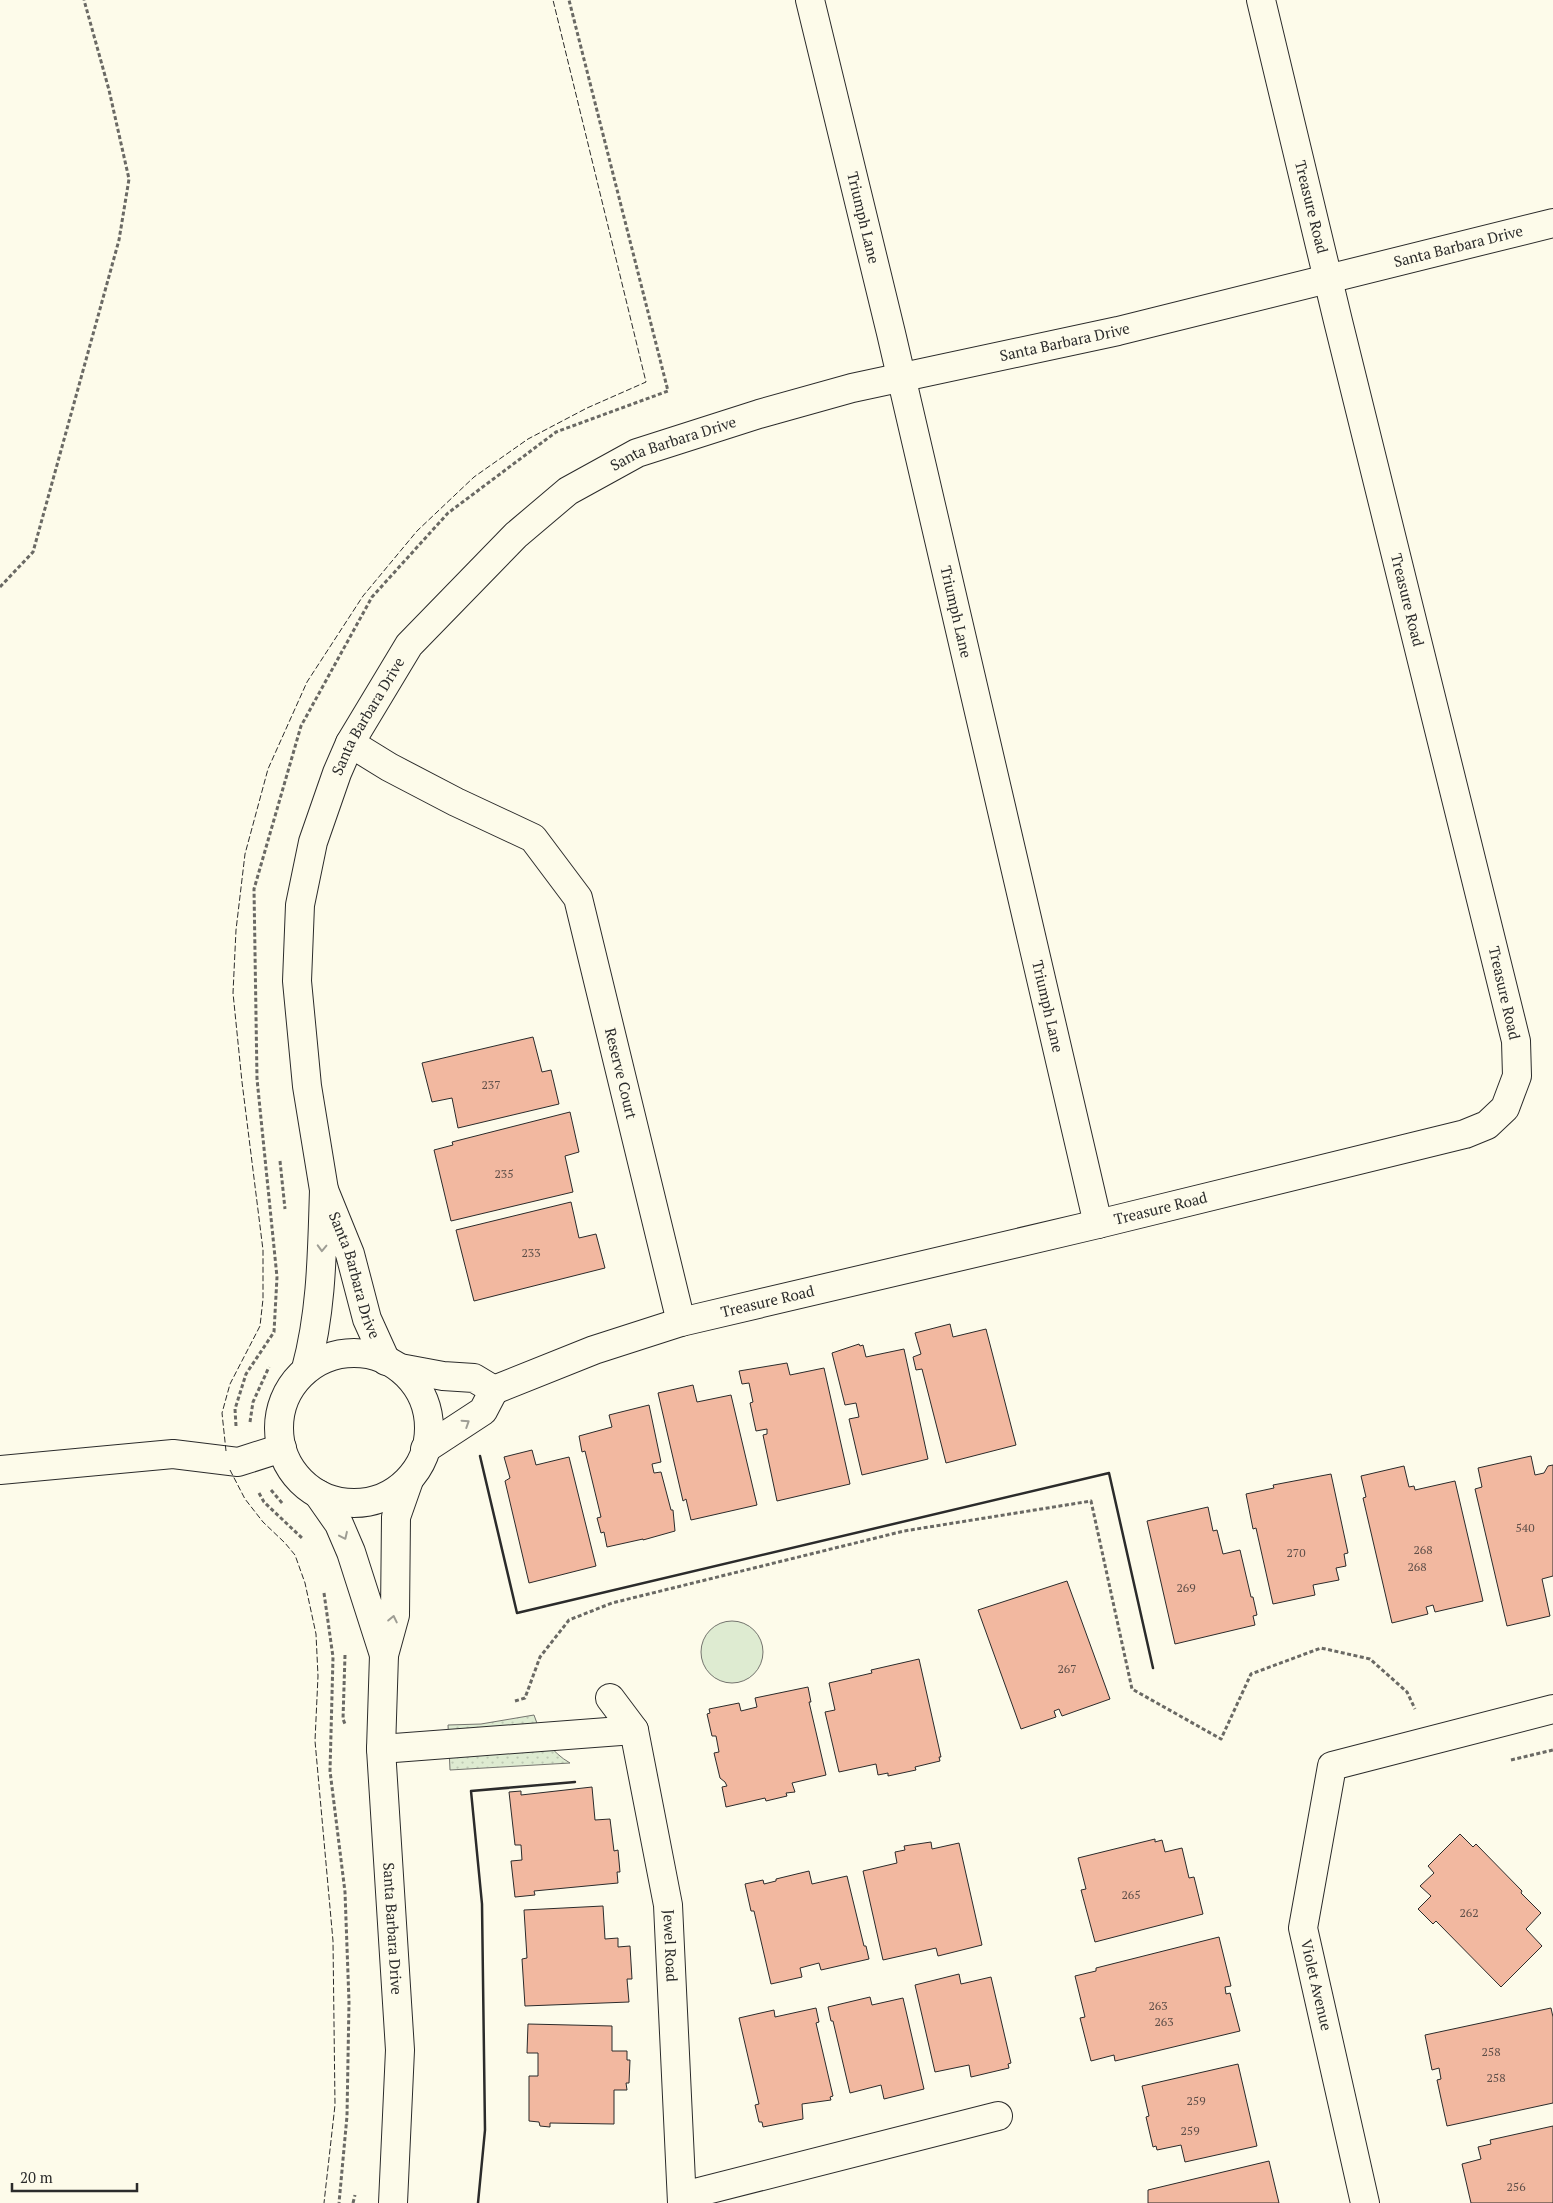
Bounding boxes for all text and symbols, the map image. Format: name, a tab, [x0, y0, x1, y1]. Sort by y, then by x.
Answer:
street label: Treasure Road	[1291, 158, 1333, 255]
street label: Triumph Lane	[843, 169, 885, 265]
street label: Santa Barbara Drive	[1391, 220, 1525, 271]
street label: Santa Barbara Drive	[998, 317, 1132, 365]
street label: Santa Barbara Drive	[606, 411, 738, 475]
street label: Treasure Road	[1387, 551, 1429, 648]
street label: Triumph Lane	[936, 564, 977, 660]
street label: Santa Barbara Drive	[326, 653, 408, 778]
street label: Treasure Road	[1485, 944, 1525, 1041]
street label: Triumph Lane	[1028, 958, 1069, 1054]
street label: Reserve Court	[601, 1026, 642, 1121]
house number: 237	[481, 1077, 501, 1092]
house number: 235	[494, 1166, 514, 1181]
street label: Treasure Road	[1112, 1187, 1209, 1229]
street label: Santa Barbara Drive	[325, 1208, 386, 1342]
one-way arrow	[317, 1245, 327, 1253]
house number: 233	[521, 1245, 541, 1260]
street label: Treasure Road	[719, 1280, 816, 1321]
one-way arrow	[460, 1420, 469, 1429]
house number: 540	[1515, 1520, 1535, 1535]
one-way arrow	[338, 1531, 348, 1540]
house number: 268	[1413, 1542, 1433, 1557]
house number: 270	[1286, 1545, 1306, 1560]
house number: 268	[1407, 1559, 1427, 1574]
house number: 269	[1176, 1580, 1196, 1595]
one-way arrow	[387, 1615, 398, 1624]
house number: 267	[1057, 1661, 1077, 1676]
street label: Santa Barbara Drive	[379, 1862, 407, 1995]
house number: 265	[1121, 1887, 1141, 1902]
house number: 262	[1459, 1905, 1479, 1920]
street label: Jewel Road	[659, 1909, 683, 1982]
street label: Violet Avenue	[1297, 1937, 1337, 2032]
house number: 263	[1148, 1998, 1168, 2013]
house number: 263	[1154, 2014, 1174, 2029]
house number: 258	[1481, 2044, 1501, 2059]
house number: 258	[1486, 2070, 1506, 2085]
house number: 259	[1186, 2093, 1206, 2108]
house number: 259	[1180, 2123, 1200, 2138]
scale bar	[12, 2160, 138, 2192]
text: 20 m	[20, 2167, 53, 2187]
house number: 256	[1506, 2179, 1526, 2194]

